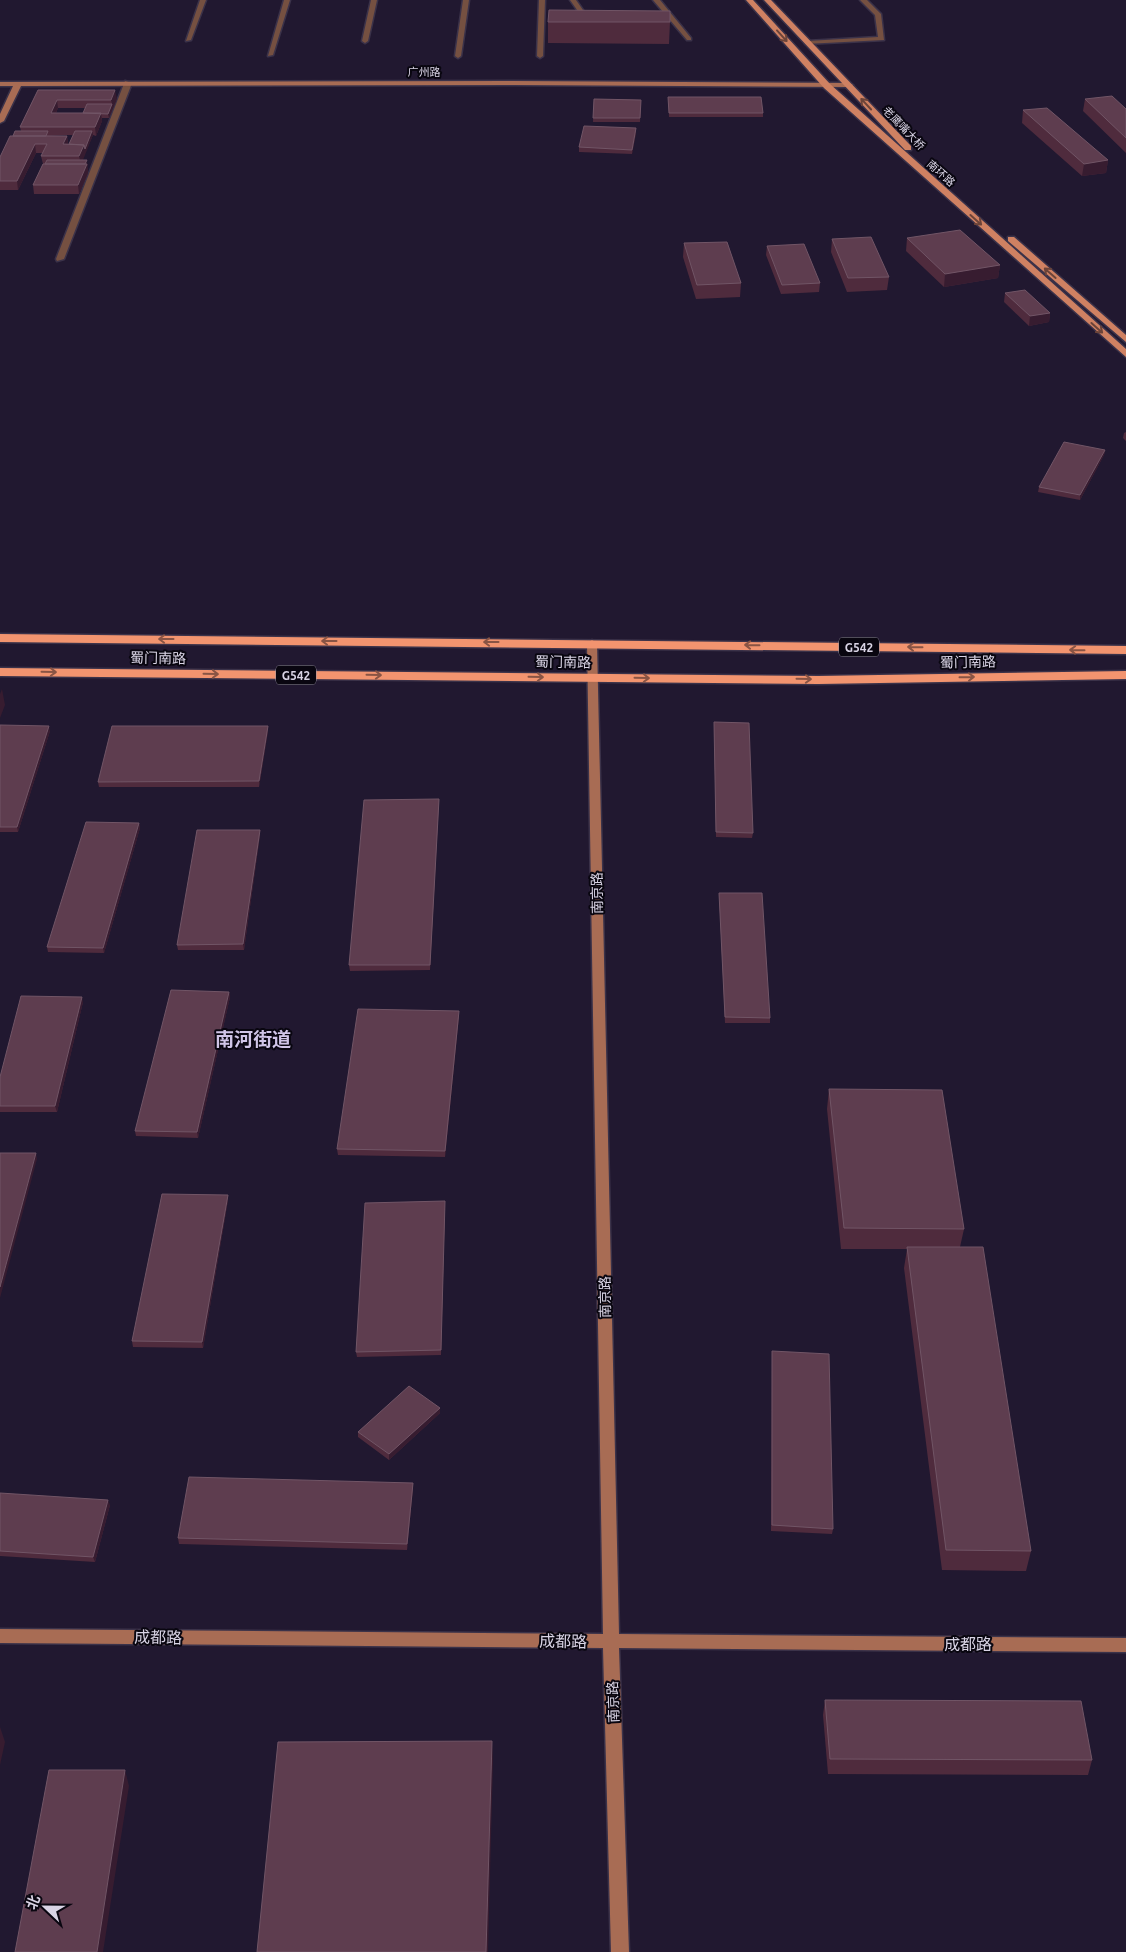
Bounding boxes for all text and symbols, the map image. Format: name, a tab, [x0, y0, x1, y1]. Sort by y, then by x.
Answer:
one-way arrow	[776, 30, 788, 43]
street label: 广州路	[408, 66, 441, 78]
one-way arrow	[860, 97, 872, 110]
street label: 老鹰嘴大桥	[881, 104, 927, 152]
street label: 南环路	[925, 158, 957, 188]
one-way arrow	[970, 214, 983, 225]
one-way arrow	[1043, 267, 1056, 278]
one-way arrow	[1091, 322, 1104, 334]
one-way arrow	[158, 635, 174, 644]
one-way arrow	[321, 636, 337, 646]
one-way arrow	[483, 637, 500, 647]
road number: G542	[839, 638, 879, 656]
one-way arrow	[745, 640, 761, 650]
one-way arrow	[907, 642, 924, 652]
one-way arrow	[1070, 645, 1086, 655]
street label: 蜀门南路	[130, 650, 186, 666]
street label: 蜀门南路	[535, 654, 591, 670]
street label: 蜀门南路	[940, 654, 996, 670]
road number: G542	[276, 666, 316, 684]
one-way arrow	[40, 667, 56, 677]
one-way arrow	[202, 669, 219, 679]
one-way arrow	[365, 670, 381, 680]
one-way arrow	[528, 672, 544, 682]
one-way arrow	[958, 672, 974, 682]
one-way arrow	[633, 673, 649, 683]
one-way arrow	[796, 675, 812, 684]
street label: 南京路	[589, 872, 605, 914]
district label: 南河街道	[215, 1028, 291, 1050]
street label: 南京路	[597, 1276, 613, 1318]
street label: 成都路	[134, 1628, 182, 1646]
street label: 成都路	[539, 1632, 587, 1650]
street label: 成都路	[944, 1635, 992, 1653]
street label: 南京路	[604, 1681, 622, 1723]
north arrow	[20, 1882, 70, 1932]
text: 北	[23, 1893, 43, 1912]

